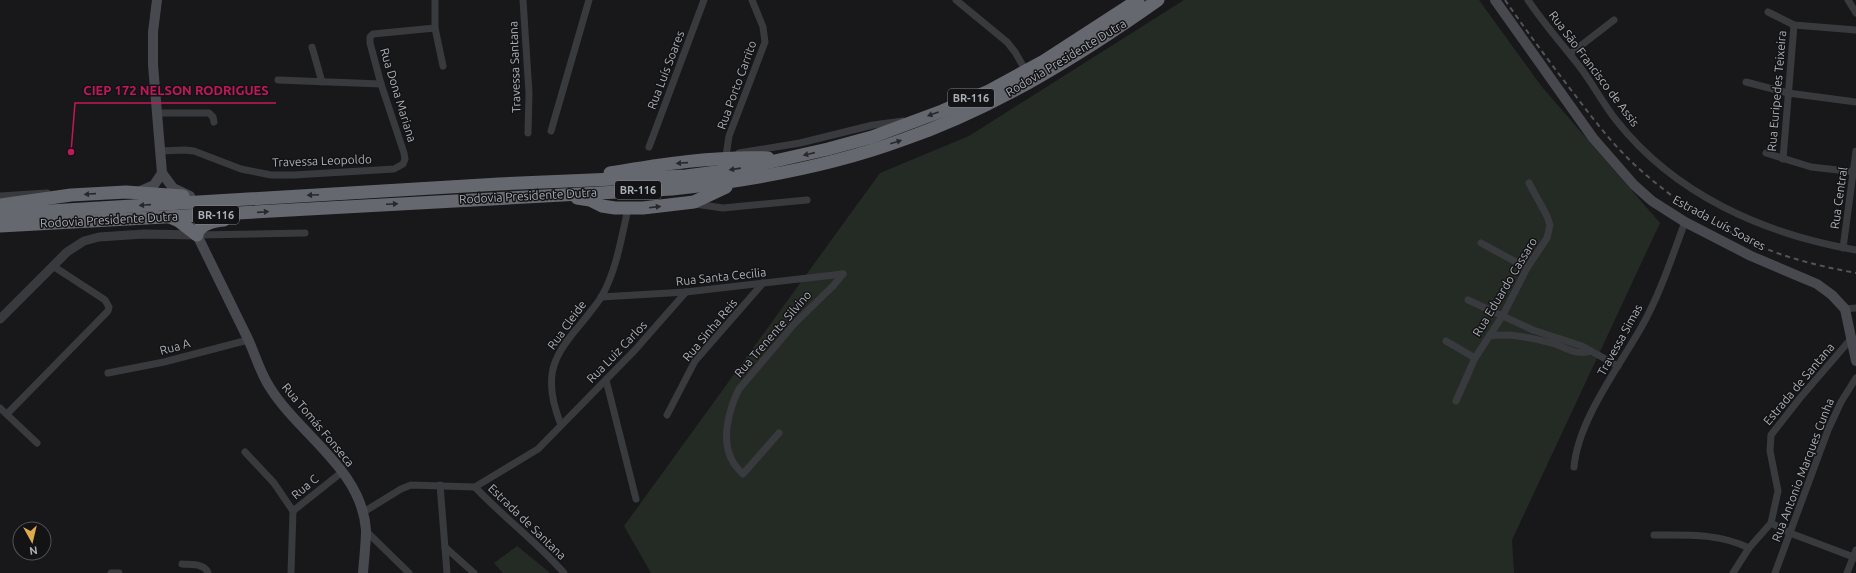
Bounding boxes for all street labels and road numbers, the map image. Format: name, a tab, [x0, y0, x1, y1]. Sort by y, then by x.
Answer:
street label: Rua São Francisco de Assis	[1547, 8, 1642, 129]
street label: Rodovia Presidente Dutra	[1003, 16, 1128, 99]
street label: Travessa Santana	[506, 21, 523, 113]
street label: Rua Luís Soares	[645, 29, 686, 111]
street label: Rua Euripedes Teixeira	[1765, 30, 1788, 152]
street label: Rua Porto Carrito	[714, 39, 759, 131]
street label: Rua Dona Mariana	[378, 46, 419, 144]
road number: BR-116	[948, 89, 994, 107]
street label: Travessa Leopoldo	[272, 152, 372, 169]
street label: Rua Central	[1828, 166, 1849, 230]
road number: BR-116	[615, 181, 661, 199]
street label: Rodovia Presidente Dutra	[459, 185, 597, 206]
street label: Estrada Luís Soares	[1671, 193, 1768, 252]
road number: BR-116	[193, 206, 239, 224]
street label: Rodovia Presidente Dutra	[40, 209, 178, 230]
street label: Rua Eduardo Cassaro	[1470, 235, 1539, 338]
street label: Rua Santa Cecilia	[675, 265, 767, 288]
street label: Rua Trenente Silvino	[732, 288, 814, 379]
street label: Rua Sinha Reis	[680, 296, 739, 363]
street label: Rua Cleide	[545, 298, 589, 352]
street label: Travessa Simas	[1595, 302, 1645, 378]
street label: Rua Luiz Carlos	[584, 318, 649, 385]
street label: Rua A	[158, 336, 192, 357]
street label: Estrada de Santana	[1761, 340, 1837, 427]
street label: Rua Tomás Fonseca	[280, 380, 357, 469]
street label: Rua Antonio Marques Cunha	[1769, 396, 1836, 543]
street label: Rua C	[289, 471, 321, 501]
street label: Estrada de Santana	[486, 481, 569, 562]

